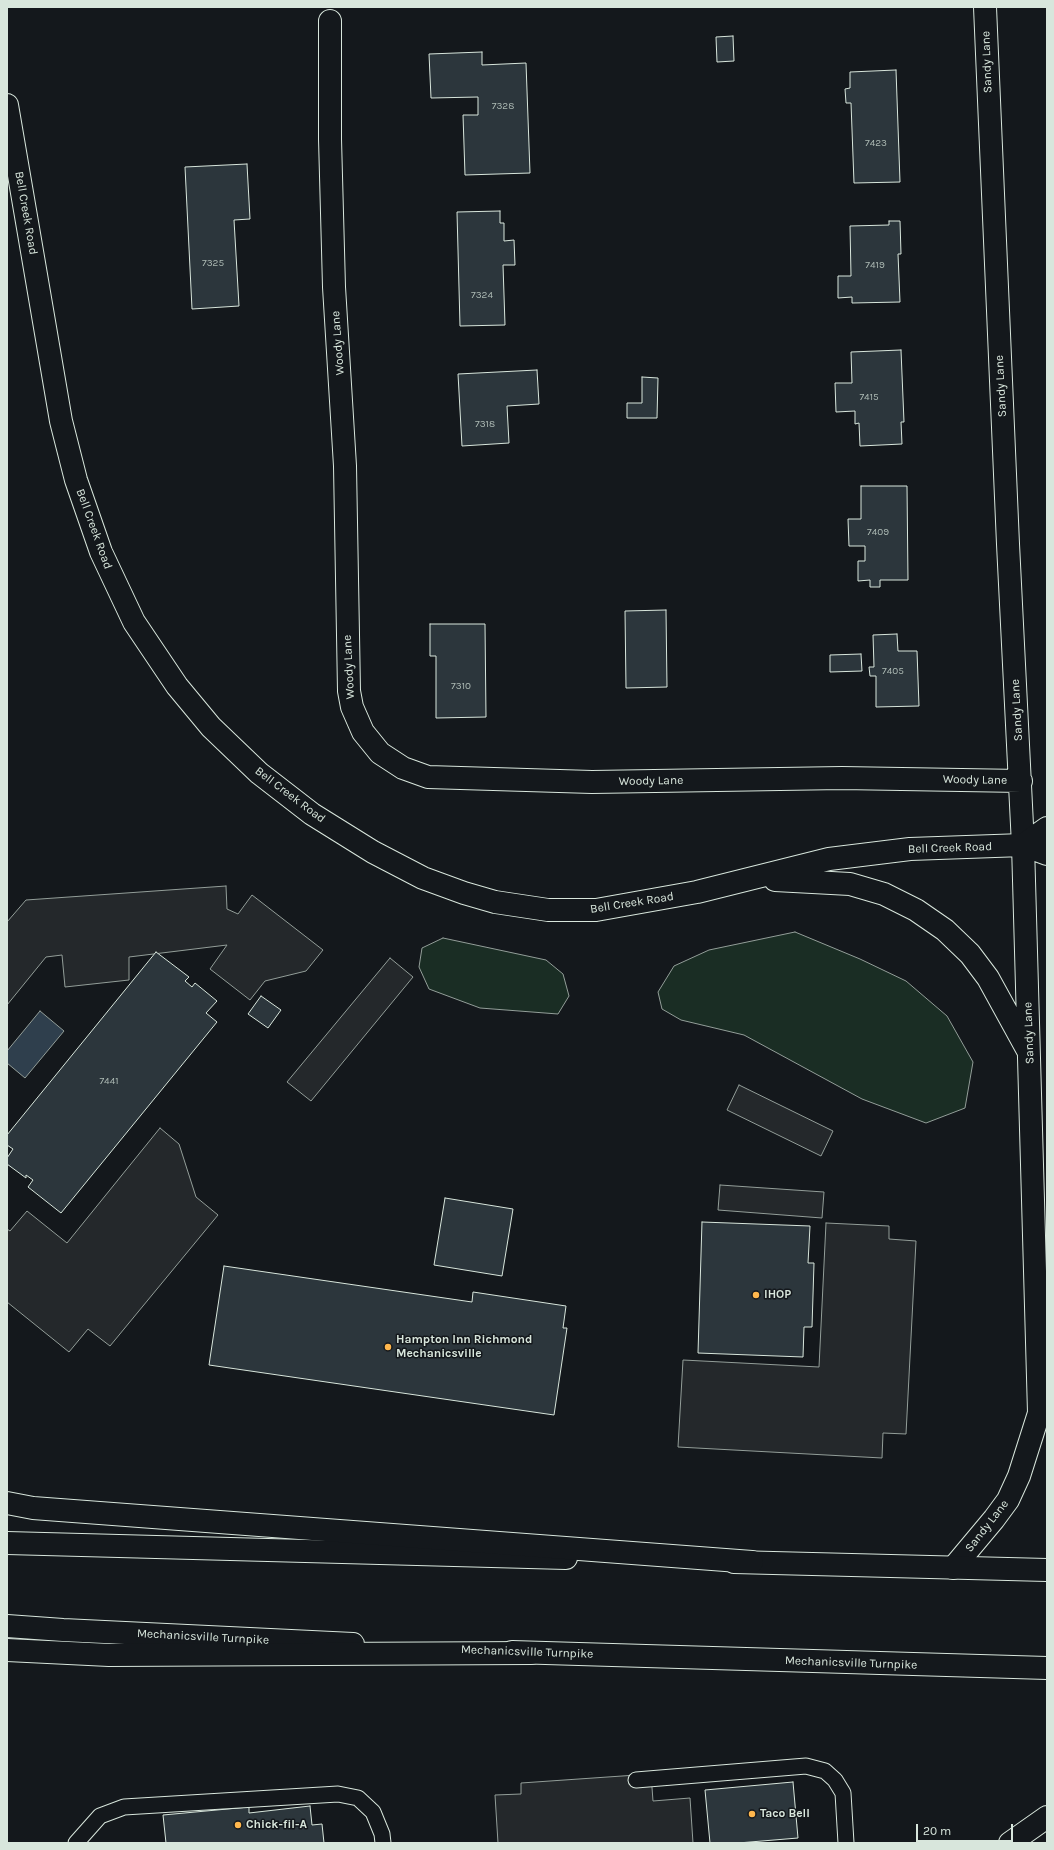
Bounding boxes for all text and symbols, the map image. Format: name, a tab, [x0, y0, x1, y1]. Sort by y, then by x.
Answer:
street label: Sandy Lane	[979, 31, 995, 93]
house number: 7328	[492, 100, 514, 112]
house number: 7423	[865, 137, 887, 149]
street label: Bell Creek Road	[12, 170, 40, 256]
house number: 7325	[202, 257, 224, 269]
house number: 7419	[865, 259, 885, 271]
house number: 7324	[471, 289, 493, 301]
street label: Woody Lane	[329, 310, 347, 376]
street label: Sandy Lane	[992, 355, 1010, 417]
house number: 7415	[859, 391, 879, 403]
house number: 7318	[475, 418, 495, 430]
street label: Bell Creek Road	[73, 487, 115, 571]
house number: 7409	[867, 526, 889, 538]
street label: Woody Lane	[340, 634, 358, 700]
house number: 7405	[882, 665, 904, 677]
street label: Sandy Lane	[1008, 679, 1026, 741]
house number: 7310	[451, 680, 471, 692]
street label: Bell Creek Road	[252, 764, 328, 826]
street label: Woody Lane	[943, 772, 1007, 788]
street label: Woody Lane	[619, 773, 683, 789]
street label: Bell Creek Road	[908, 839, 992, 857]
street label: Bell Creek Road	[589, 889, 675, 917]
street label: Sandy Lane	[1021, 1002, 1037, 1064]
house number: 7441	[99, 1075, 119, 1087]
place label: IHOP	[764, 1288, 791, 1302]
marker: IHOP	[751, 1290, 761, 1300]
place label: Hampton Inn Richmond Mechanicsville	[396, 1333, 532, 1361]
marker: Hampton Inn Richmond Mechanicsville	[383, 1342, 393, 1352]
street label: Sandy Lane	[962, 1497, 1012, 1555]
street label: Mechanicsville Turnpike	[136, 1626, 270, 1648]
street label: Mechanicsville Turnpike	[461, 1642, 593, 1662]
street label: Mechanicsville Turnpike	[785, 1653, 917, 1673]
place label: Taco Bell	[760, 1807, 810, 1821]
marker: Taco Bell	[747, 1809, 757, 1819]
scale bar	[918, 1816, 1015, 1842]
place label: Chick-fil-A	[246, 1818, 307, 1832]
marker: Chick-fil-A	[233, 1820, 243, 1830]
text: 20 m	[923, 1824, 951, 1838]

